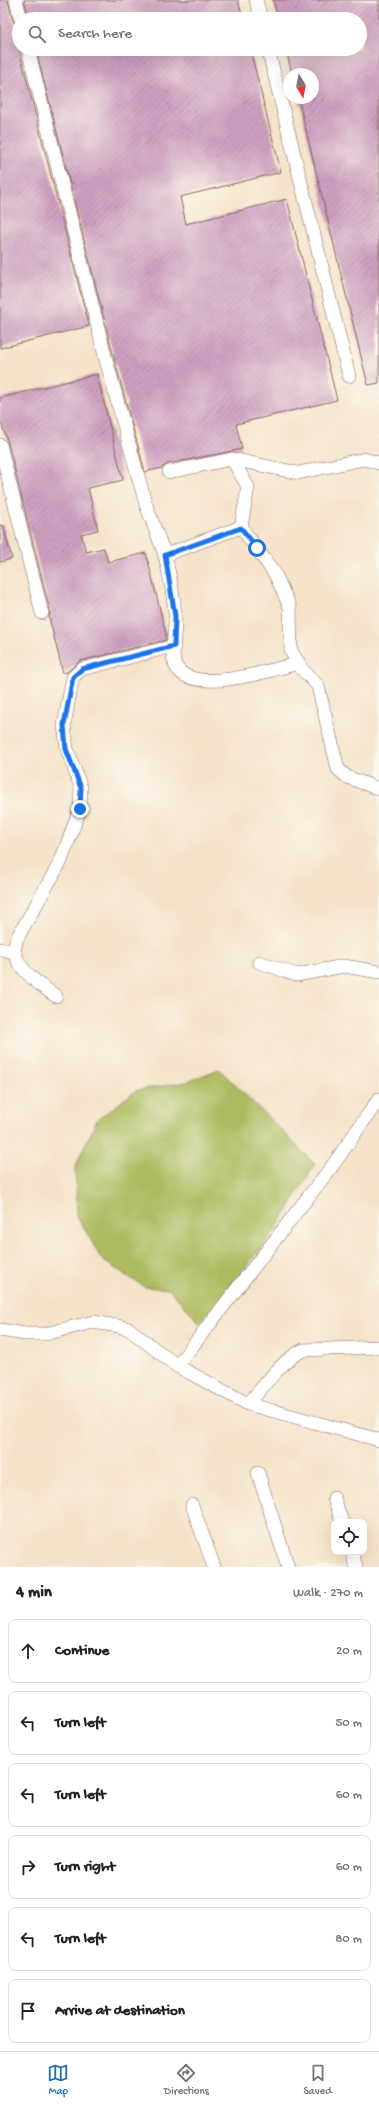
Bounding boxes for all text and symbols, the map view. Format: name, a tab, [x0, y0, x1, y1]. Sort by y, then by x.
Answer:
search box	[12, 12, 367, 56]
icon: search	[26, 23, 48, 45]
text: Search here	[58, 25, 132, 43]
north arrow	[283, 68, 319, 104]
route start	[248, 539, 266, 557]
route end	[71, 800, 89, 818]
map controls	[331, 1519, 367, 1555]
button: locate	[331, 1519, 367, 1555]
text: 4 min	[16, 1583, 52, 1603]
text: Walk · 270 m	[293, 1586, 363, 1601]
icon: ahead	[17, 1640, 39, 1662]
text: Continue	[55, 1642, 109, 1660]
text: 20 m	[336, 1644, 362, 1659]
icon: left	[17, 1712, 39, 1734]
text: Turn left	[55, 1714, 106, 1732]
text: 50 m	[335, 1716, 362, 1731]
icon: left	[17, 1784, 39, 1806]
text: Turn left	[55, 1786, 106, 1804]
text: 60 m	[336, 1788, 362, 1803]
icon: right	[17, 1856, 39, 1878]
text: Turn right	[55, 1858, 115, 1876]
text: 60 m	[336, 1860, 362, 1875]
icon: left	[17, 1928, 39, 1950]
text: Turn left	[55, 1930, 106, 1948]
text: 80 m	[335, 1932, 362, 1947]
icon: arrive	[17, 2000, 39, 2022]
text: Arrive at destination	[55, 2002, 185, 2020]
tab: Map	[47, 2062, 69, 2098]
tab: Directions	[164, 2062, 209, 2098]
tab: Saved	[303, 2062, 332, 2098]

